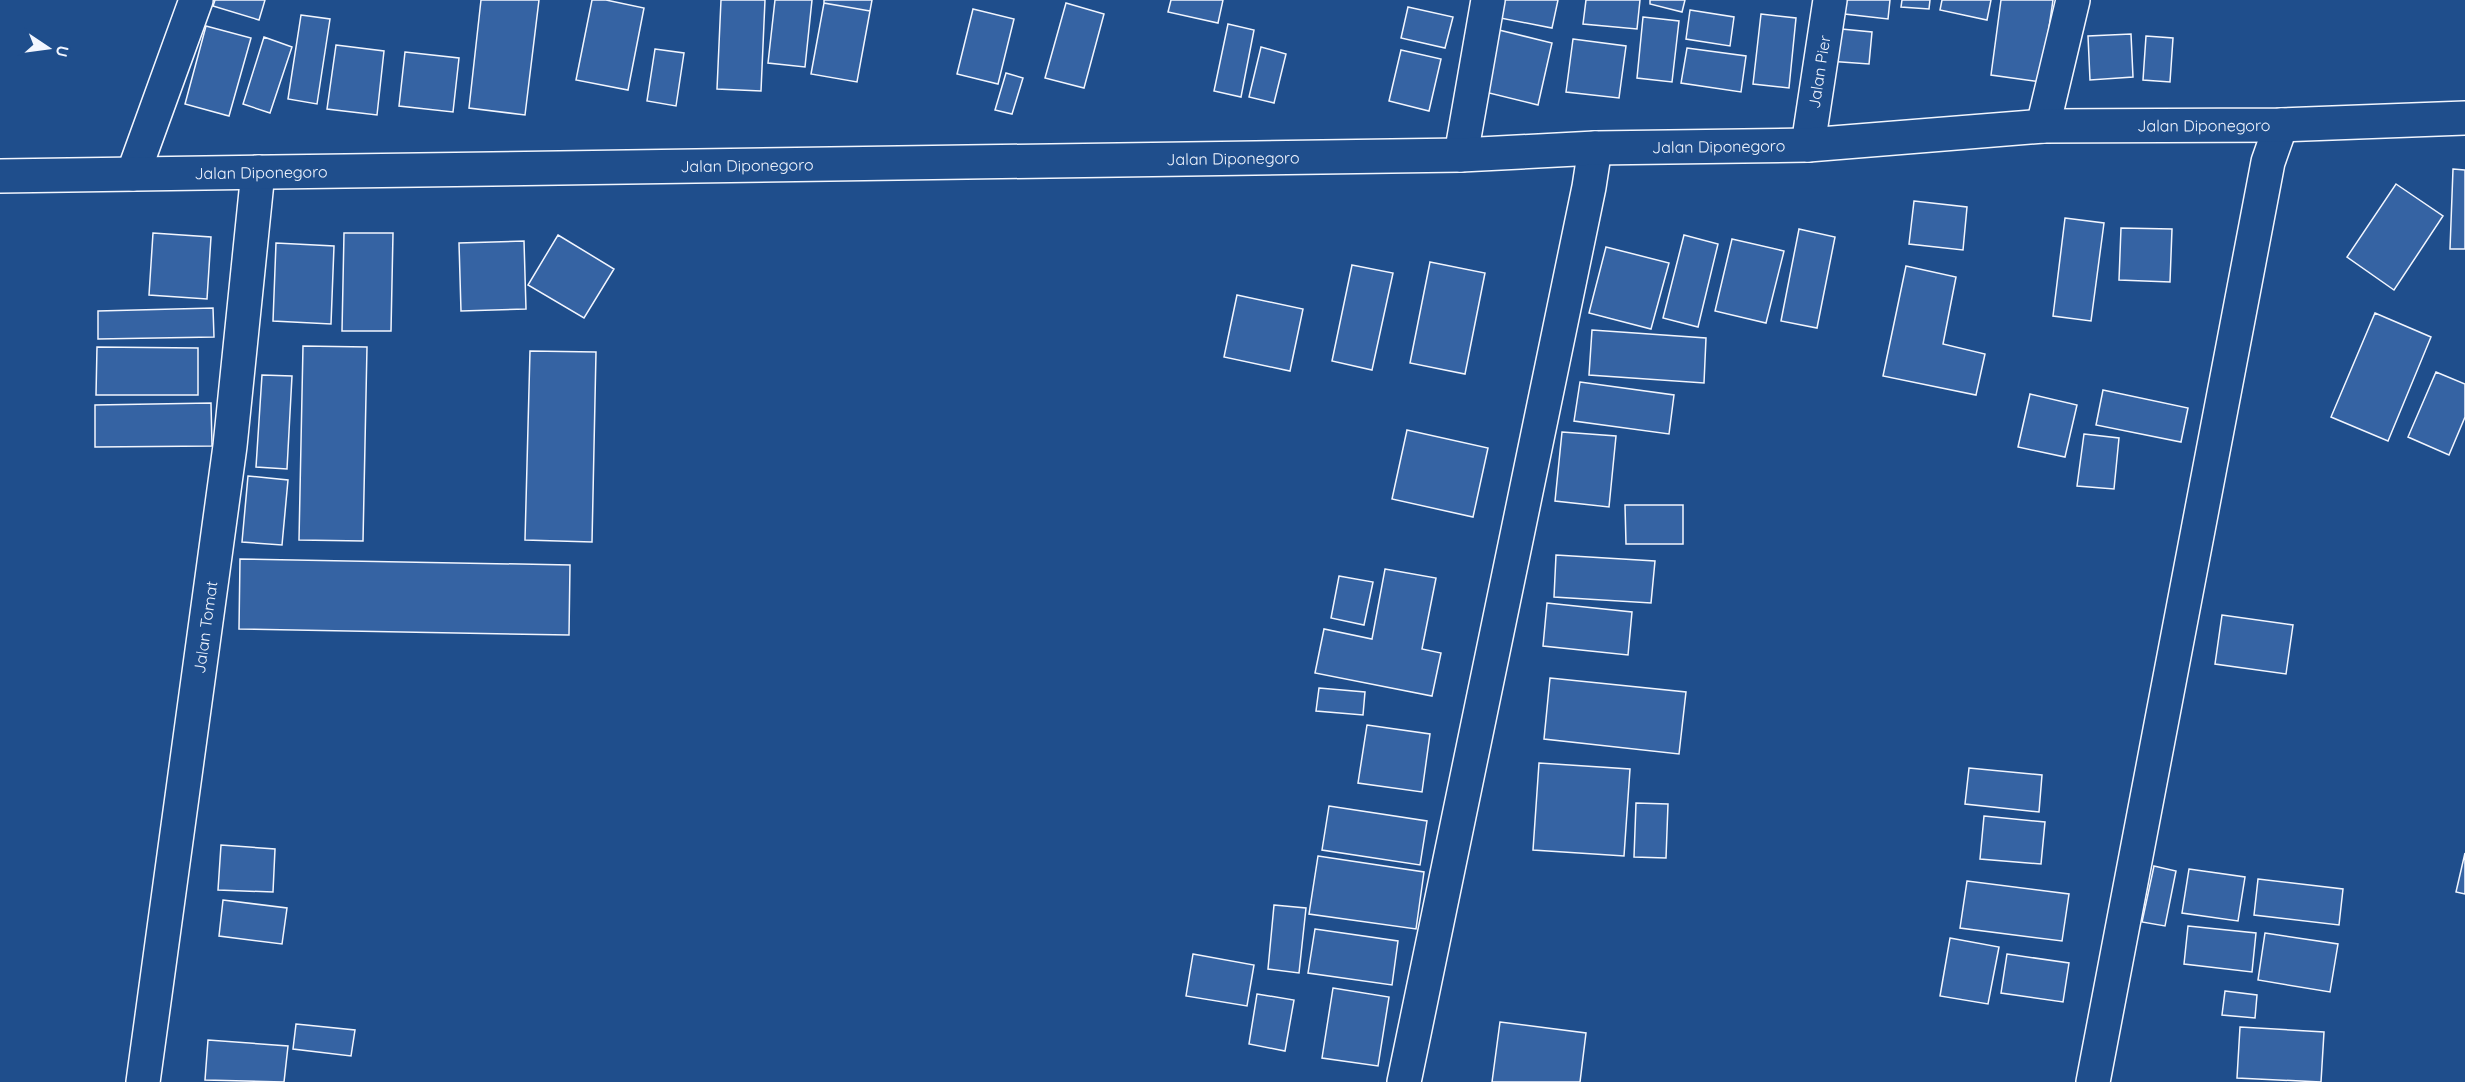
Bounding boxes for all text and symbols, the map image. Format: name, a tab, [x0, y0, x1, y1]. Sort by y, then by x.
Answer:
north arrow	[18, 18, 78, 78]
street label: Jalan Pier	[1804, 34, 1835, 110]
text: U	[52, 44, 74, 59]
street label: Jalan Diponegoro	[2137, 115, 2271, 136]
street label: Jalan Diponegoro	[1652, 135, 1785, 157]
street label: Jalan Diponegoro	[1166, 147, 1300, 169]
street label: Jalan Diponegoro	[680, 154, 814, 176]
street label: Jalan Diponegoro	[194, 161, 328, 183]
street label: Jalan Tomat	[189, 580, 221, 675]

